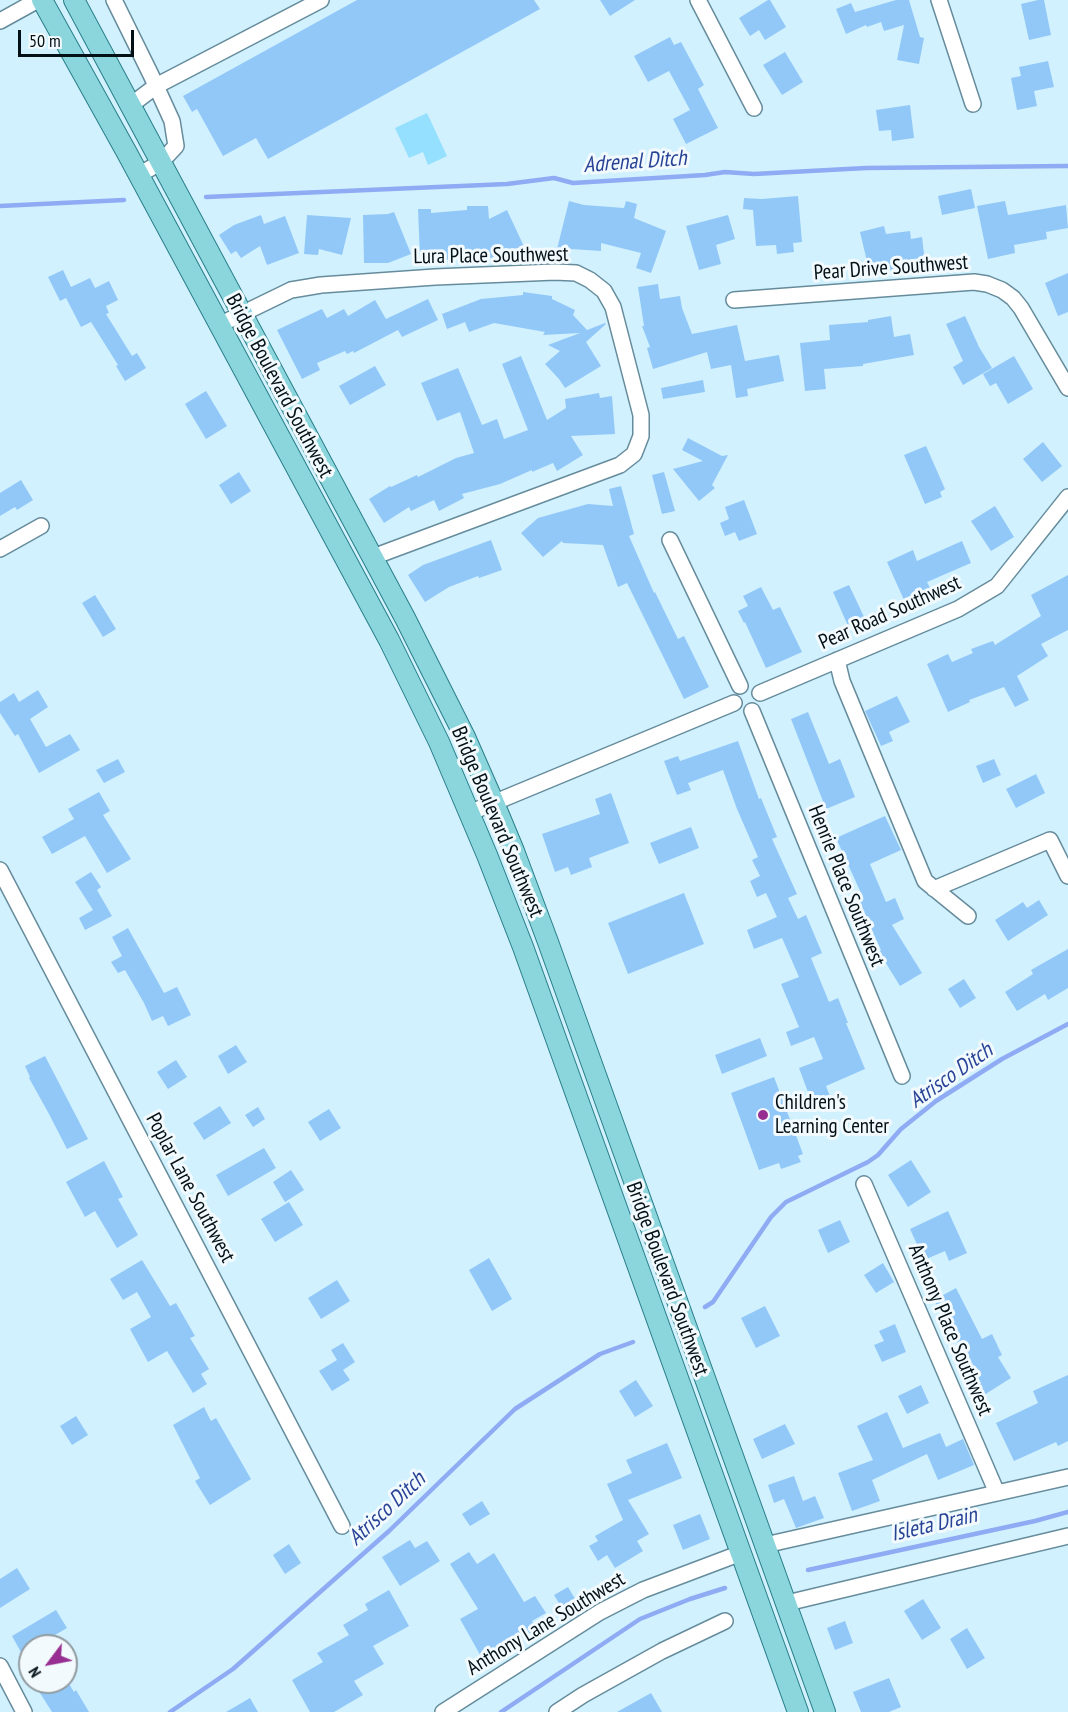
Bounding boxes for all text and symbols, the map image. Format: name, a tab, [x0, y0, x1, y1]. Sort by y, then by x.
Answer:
scale bar	[21, 18, 136, 56]
text: 50 m	[29, 29, 61, 52]
water label: Adrenal Ditch	[583, 145, 687, 179]
street label: Lura Place Southwest	[413, 242, 569, 270]
street label: Pear Drive Southwest	[813, 250, 969, 286]
street label: Bridge Boulevard Southwest	[220, 290, 338, 482]
street label: Pear Road Southwest	[815, 571, 965, 655]
street label: Bridge Boulevard Southwest	[445, 723, 549, 921]
street label: Henrie Place Southwest	[802, 802, 890, 970]
water label: Atrisco Ditch	[904, 1038, 998, 1114]
place label: Children's Learning Center	[775, 1090, 889, 1140]
marker: Children's Learning Center	[756, 1108, 770, 1122]
street label: Poplar Lane Southwest	[140, 1109, 240, 1267]
street label: Bridge Boulevard Southwest	[620, 1179, 714, 1379]
street label: Anthony Place Southwest	[903, 1241, 997, 1419]
water label: Atrisco Ditch	[343, 1467, 431, 1551]
water label: Isleta Drain	[889, 1502, 979, 1548]
street label: Anthony Lane Southwest	[462, 1567, 630, 1681]
north arrow	[18, 1634, 78, 1694]
text: N	[24, 1664, 45, 1681]

